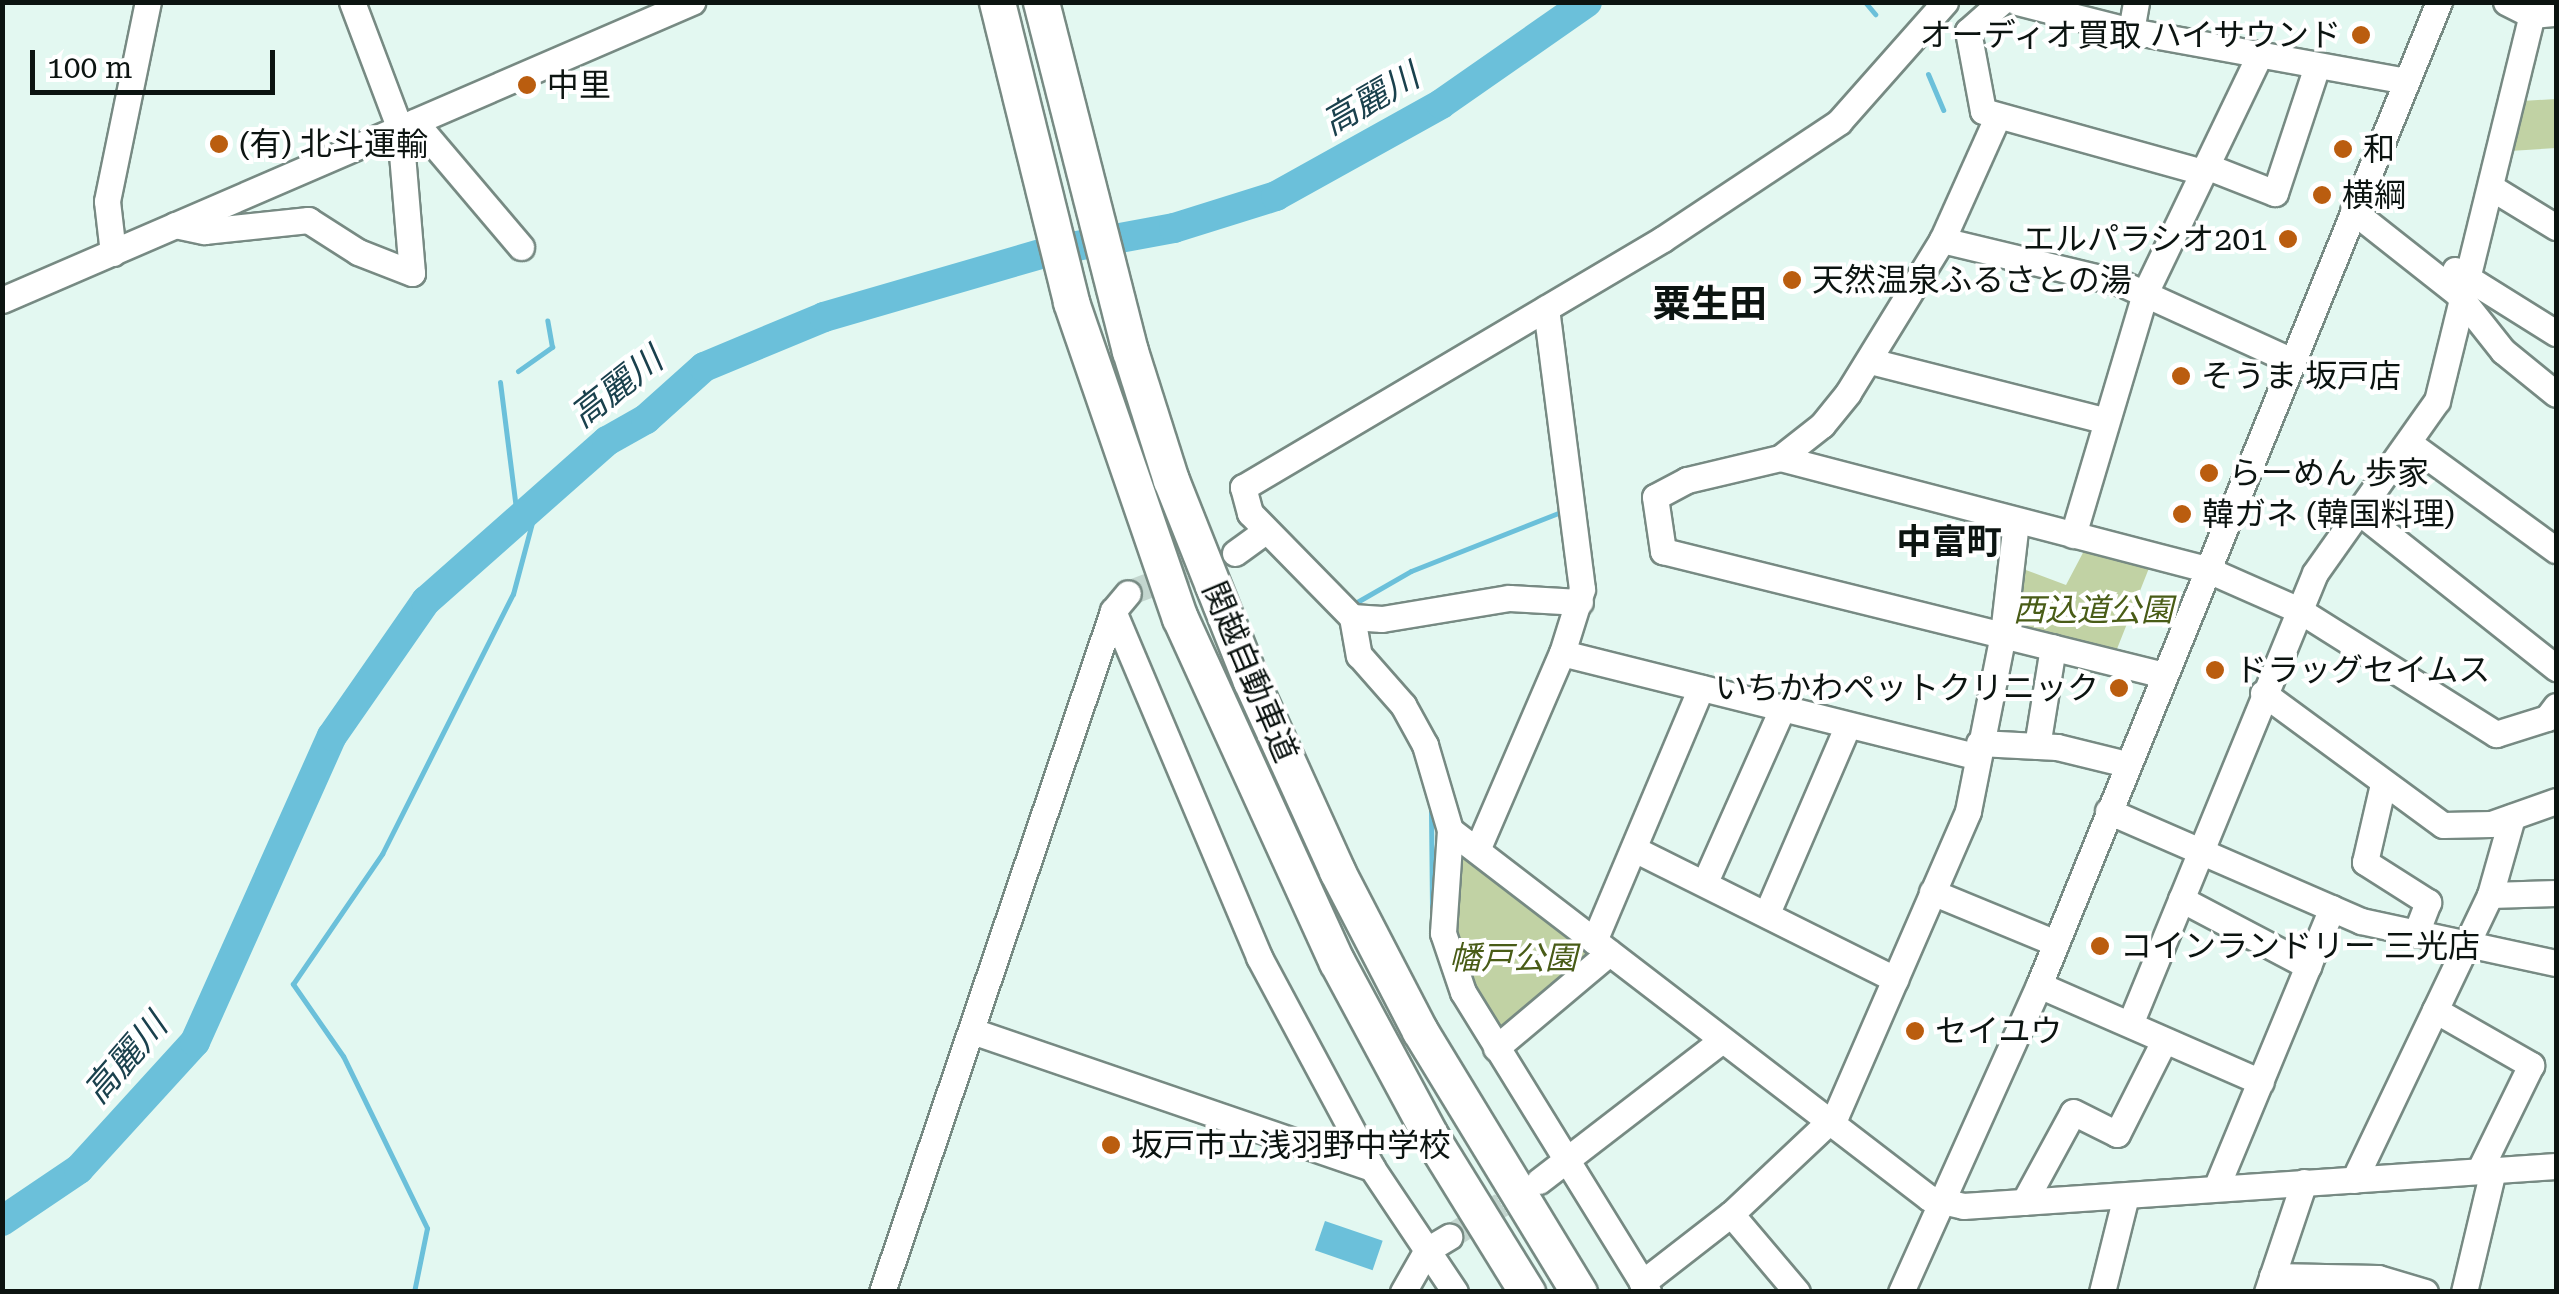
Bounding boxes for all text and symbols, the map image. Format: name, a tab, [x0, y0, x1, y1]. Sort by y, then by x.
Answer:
place label: オーディオ買取 ハイサウンド	[1917, 16, 2341, 54]
marker: オーディオ買取 ハイサウンド	[2350, 24, 2372, 46]
scale bar	[35, 30, 280, 92]
text: 100 m	[47, 50, 132, 85]
water label: 高麗川	[1315, 56, 1427, 144]
place label: 中里	[547, 66, 611, 104]
marker: 中里	[516, 74, 538, 96]
place label: (有) 北斗運輸	[239, 125, 428, 163]
place label: 和	[2363, 130, 2395, 168]
marker: (有) 北斗運輸	[208, 133, 230, 155]
marker: 和	[2332, 138, 2354, 160]
place label: 横綱	[2342, 176, 2406, 214]
marker: 横綱	[2311, 184, 2333, 206]
place label: エルパラシオ201	[2022, 220, 2268, 258]
marker: エルパラシオ201	[2277, 228, 2299, 250]
place label: 天然温泉ふるさとの湯	[1812, 261, 2132, 299]
marker: 天然温泉ふるさとの湯	[1781, 269, 1803, 291]
district label: 粟生田	[1653, 282, 1767, 328]
water label: 高麗川	[563, 339, 671, 437]
place label: そうま 坂戸店	[2201, 357, 2401, 395]
marker: そうま 坂戸店	[2170, 365, 2192, 387]
place label: らーめん 歩家	[2229, 454, 2429, 492]
marker: らーめん 歩家	[2198, 462, 2220, 484]
place label: 韓ガネ (韓国料理)	[2202, 495, 2455, 533]
marker: 韓ガネ (韓国料理)	[2171, 503, 2193, 525]
district label: 中富町	[1897, 522, 2001, 564]
street label: 関越自動車道	[1195, 576, 1305, 768]
park label: 西込道公園	[2013, 591, 2173, 629]
place label: ドラッグセイムス	[2235, 651, 2491, 689]
marker: ドラッグセイムス	[2204, 659, 2226, 681]
place label: いちかわペットクリニック	[1715, 669, 2099, 707]
marker: いちかわペットクリニック	[2108, 677, 2130, 699]
place label: コインランドリー 三光店	[2120, 927, 2480, 965]
marker: コインランドリー 三光店	[2089, 935, 2111, 957]
park label: 幡戸公園	[1449, 939, 1577, 977]
water label: 高麗川	[76, 1006, 176, 1112]
place label: セイユウ	[1935, 1012, 2063, 1050]
marker: セイユウ	[1904, 1020, 1926, 1042]
place label: 坂戸市立浅羽野中学校	[1131, 1126, 1451, 1164]
marker: 坂戸市立浅羽野中学校	[1100, 1134, 1122, 1156]

